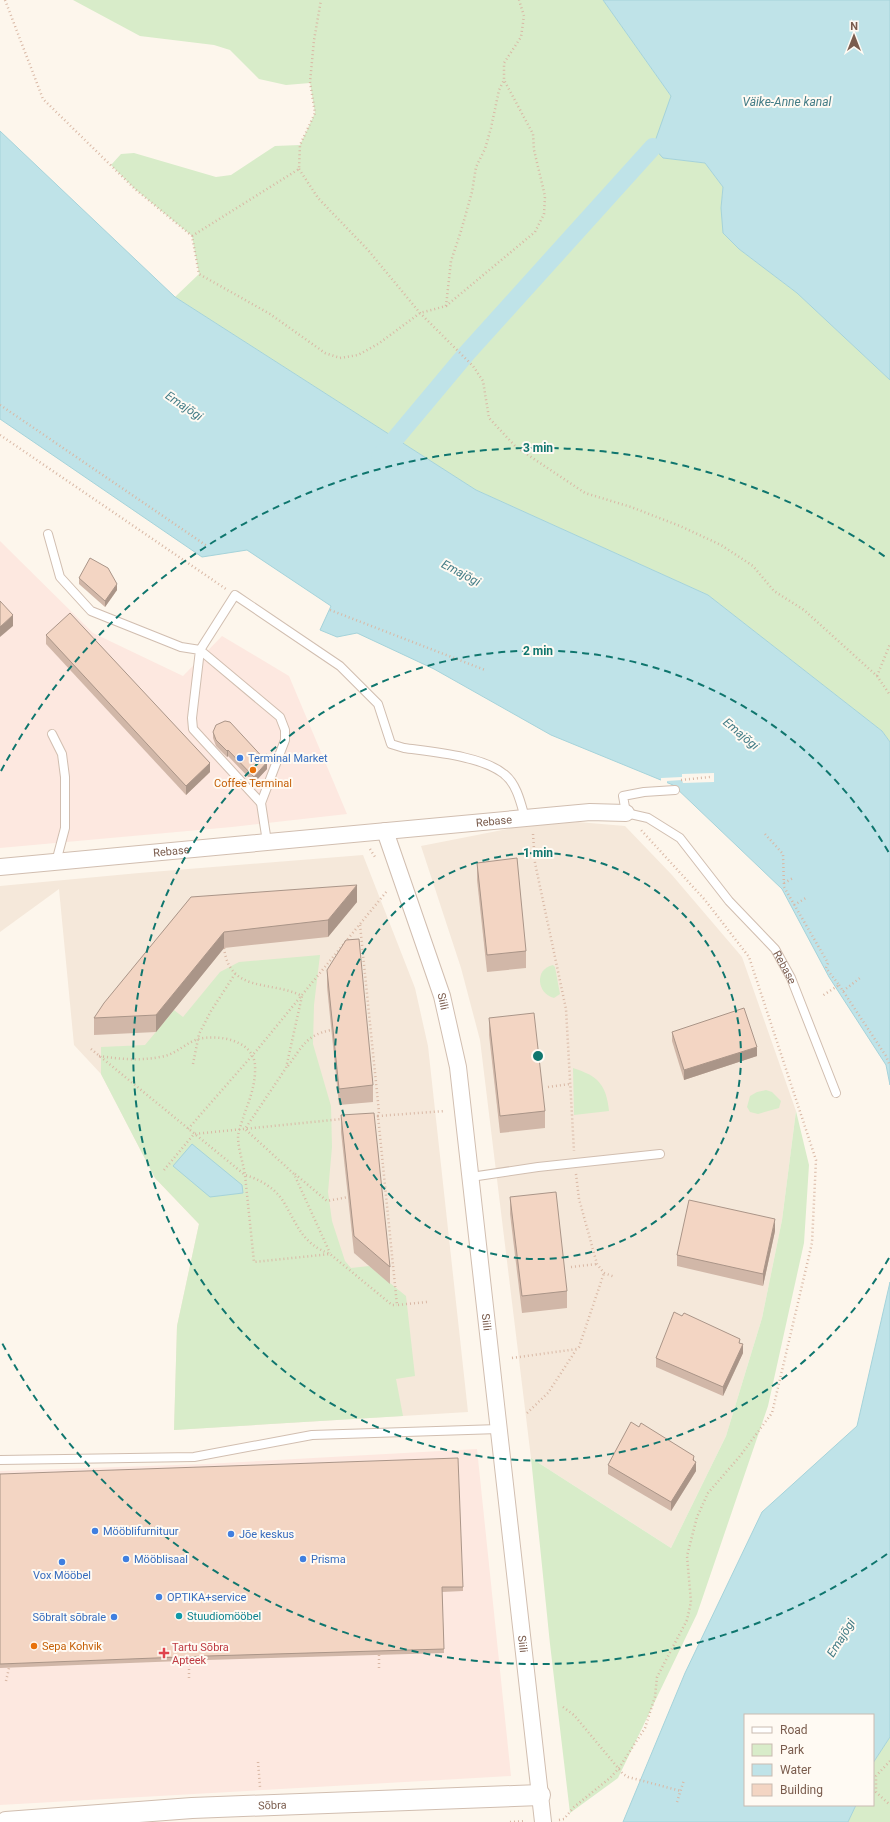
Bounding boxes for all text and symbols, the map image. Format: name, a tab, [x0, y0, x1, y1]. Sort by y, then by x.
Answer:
north arrow	[834, 16, 874, 56]
text: N	[850, 20, 858, 33]
water label: Väike-Anne kanal	[743, 95, 832, 109]
water label: Emajõgi	[163, 388, 205, 424]
text: 3 min	[523, 441, 553, 455]
water label: Emajõgi	[439, 557, 483, 589]
text: 2 min	[523, 644, 553, 658]
water label: Emajõgi	[720, 715, 762, 753]
place label: Terminal Market	[248, 752, 328, 765]
marker: Terminal Market	[235, 753, 245, 763]
marker: Coffee Terminal	[248, 765, 258, 775]
place label: Coffee Terminal	[214, 777, 292, 790]
street label: Rebase	[475, 813, 513, 830]
street label: Rebase	[153, 843, 190, 860]
text: 1 min	[523, 846, 553, 860]
street label: Rebase	[770, 948, 799, 986]
street label: Siili	[434, 992, 451, 1011]
centre of rings	[531, 1049, 545, 1063]
street label: Siili	[479, 1313, 494, 1331]
place label: Mööblifurnituur	[103, 1525, 179, 1538]
marker: Mööblifurnituur	[90, 1526, 100, 1536]
place label: Jõe keskus	[239, 1528, 295, 1541]
marker: Jõe keskus	[226, 1529, 236, 1539]
place label: Mööblisaal	[134, 1553, 188, 1566]
place label: Prisma	[311, 1553, 346, 1566]
marker: Mööblisaal	[121, 1554, 131, 1564]
marker: Prisma	[298, 1554, 308, 1564]
marker: Vox Mööbel	[57, 1557, 67, 1567]
place label: Vox Mööbel	[33, 1569, 91, 1582]
place label: OPTIKA+service	[167, 1591, 246, 1604]
marker: OPTIKA+service	[154, 1592, 164, 1602]
place label: Stuudiomööbel	[187, 1610, 261, 1623]
place label: Sõbralt sõbrale	[32, 1611, 106, 1624]
marker: Stuudiomööbel	[174, 1611, 184, 1621]
marker: Sõbralt sõbrale	[109, 1612, 119, 1622]
water label: Emajõgi	[824, 1616, 858, 1659]
street label: Siili	[515, 1635, 530, 1653]
place label: Sepa Kohvik	[42, 1640, 102, 1653]
marker: Sepa Kohvik	[29, 1641, 39, 1651]
place label: Tartu Sõbra Apteek	[172, 1641, 229, 1667]
marker: Tartu Sõbra Apteek	[159, 1648, 169, 1658]
legend	[744, 1714, 874, 1806]
text: Road	[780, 1723, 808, 1737]
text: Park	[780, 1743, 805, 1757]
text: Water	[780, 1763, 811, 1777]
text: Building	[780, 1783, 823, 1797]
street label: Sõbra	[258, 1798, 287, 1813]

